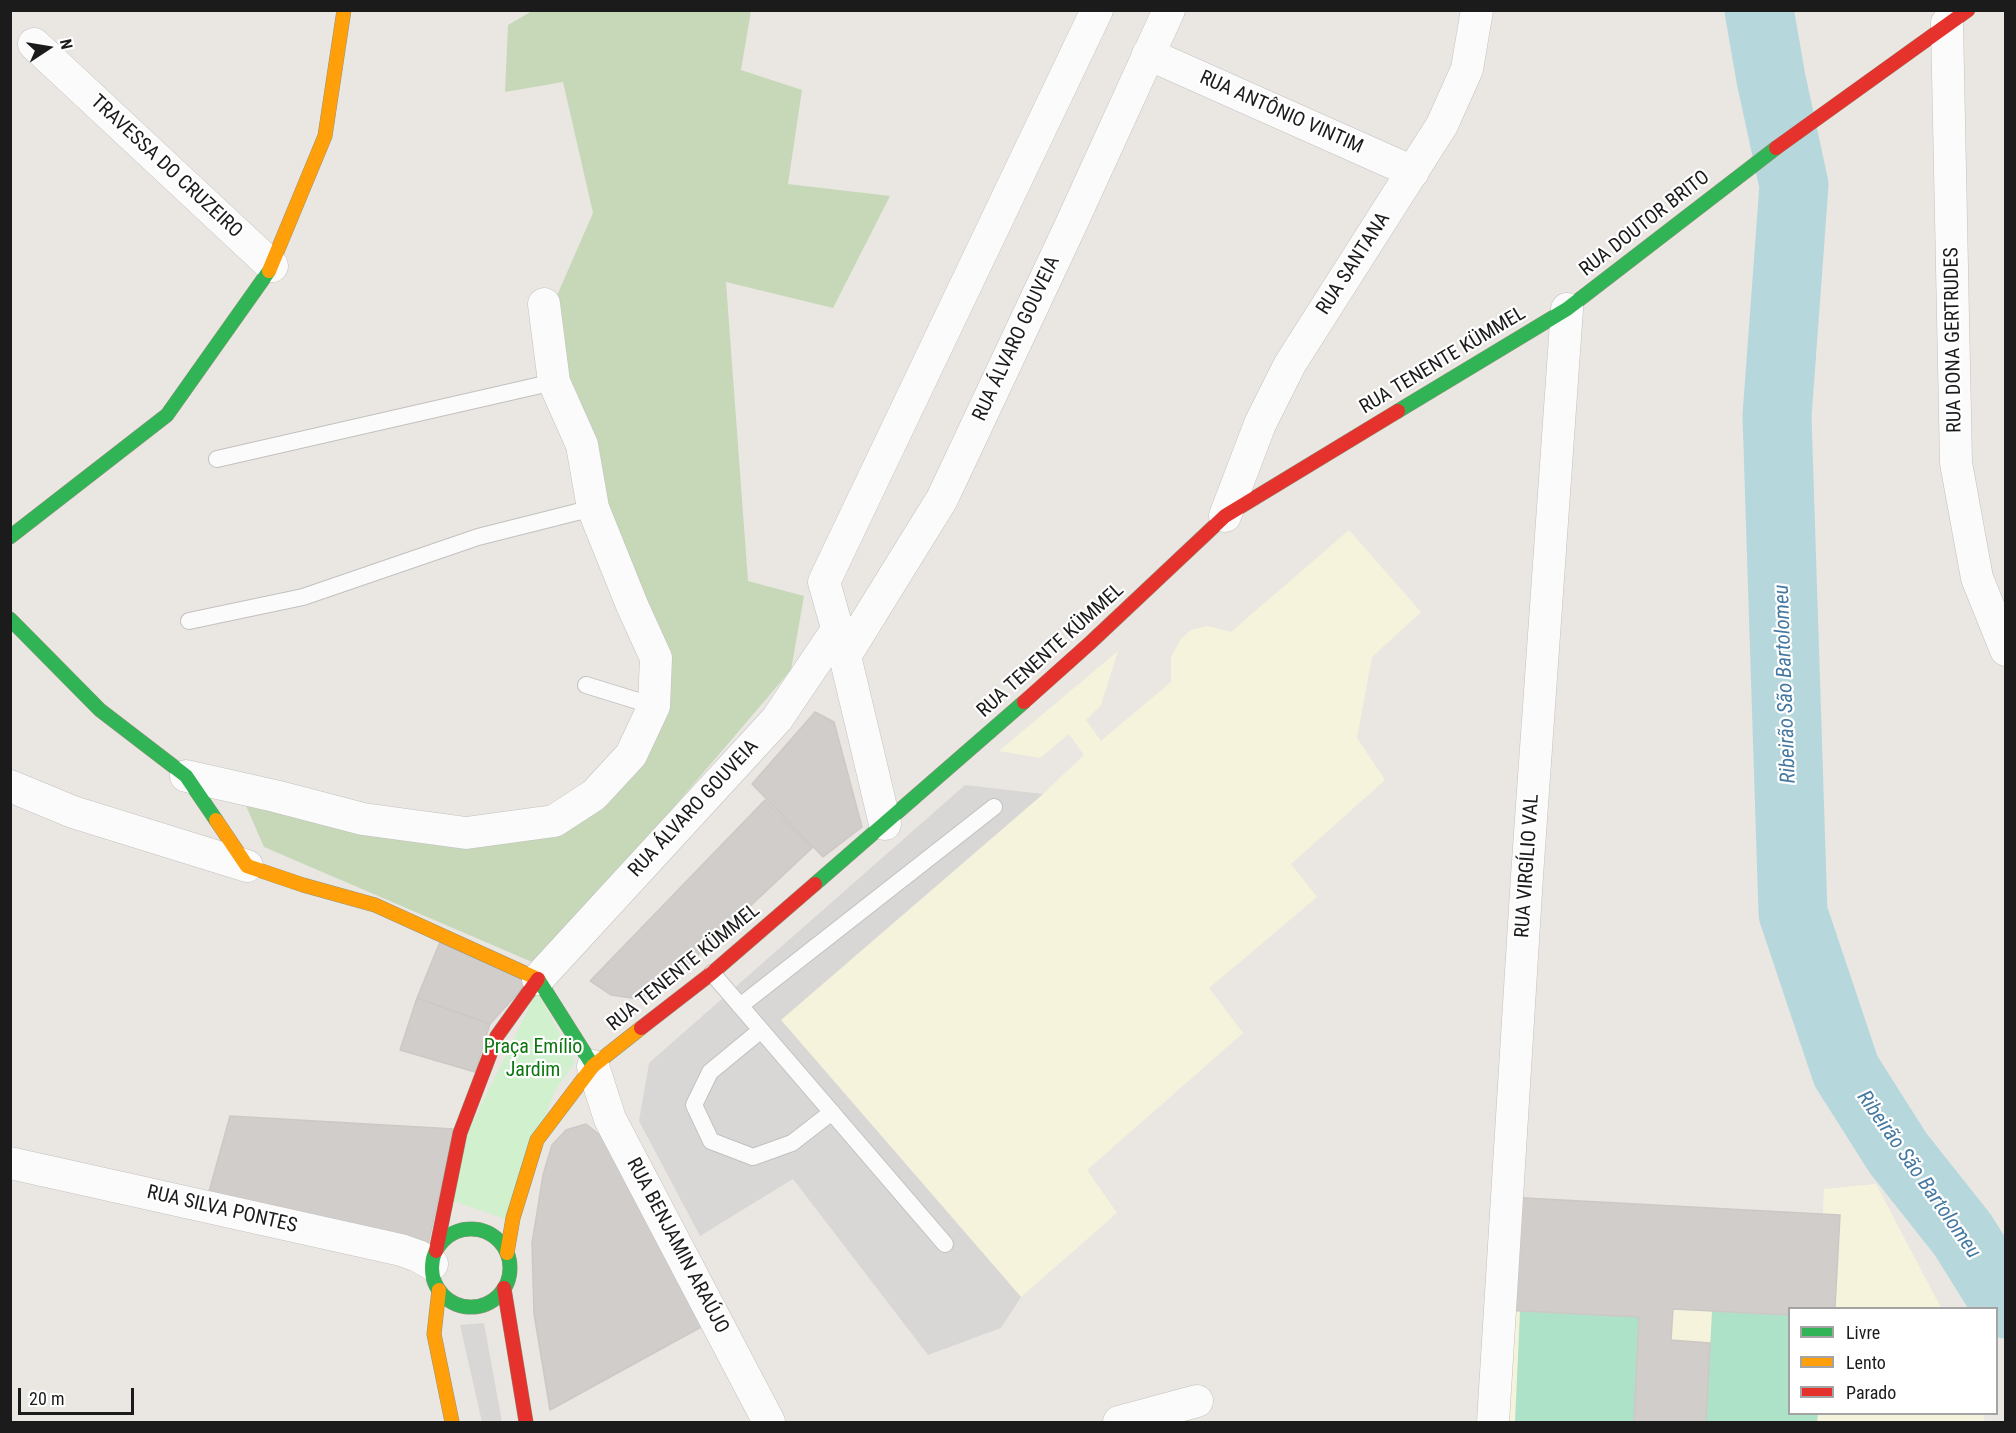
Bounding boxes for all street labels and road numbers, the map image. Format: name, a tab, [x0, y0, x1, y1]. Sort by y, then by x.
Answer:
street label: RUA ANTÔNIO VINTIM	[1196, 66, 1366, 160]
street label: TRAVESSA DO CRUZEIRO	[85, 90, 247, 244]
street label: RUA DOUTOR BRITO	[1575, 166, 1715, 282]
street label: RUA SANTANA	[1312, 208, 1396, 320]
street label: RUA DONA GERTRUDES	[1940, 247, 1968, 433]
street label: RUA ÁLVARO GOUVEIA	[968, 253, 1066, 425]
street label: RUA TENENTE KÜMMEL	[1356, 302, 1530, 420]
street label: RUA TENENTE KÜMMEL	[973, 579, 1129, 723]
street label: RUA ÁLVARO GOUVEIA	[624, 735, 764, 883]
street label: RUA VIRGÍLIO VAL	[1511, 793, 1545, 939]
street label: RUA TENENTE KÜMMEL	[603, 899, 765, 1037]
street label: RUA BENJAMIN ARAÚJO	[621, 1154, 733, 1338]
street label: RUA SILVA PONTES	[145, 1181, 299, 1239]

